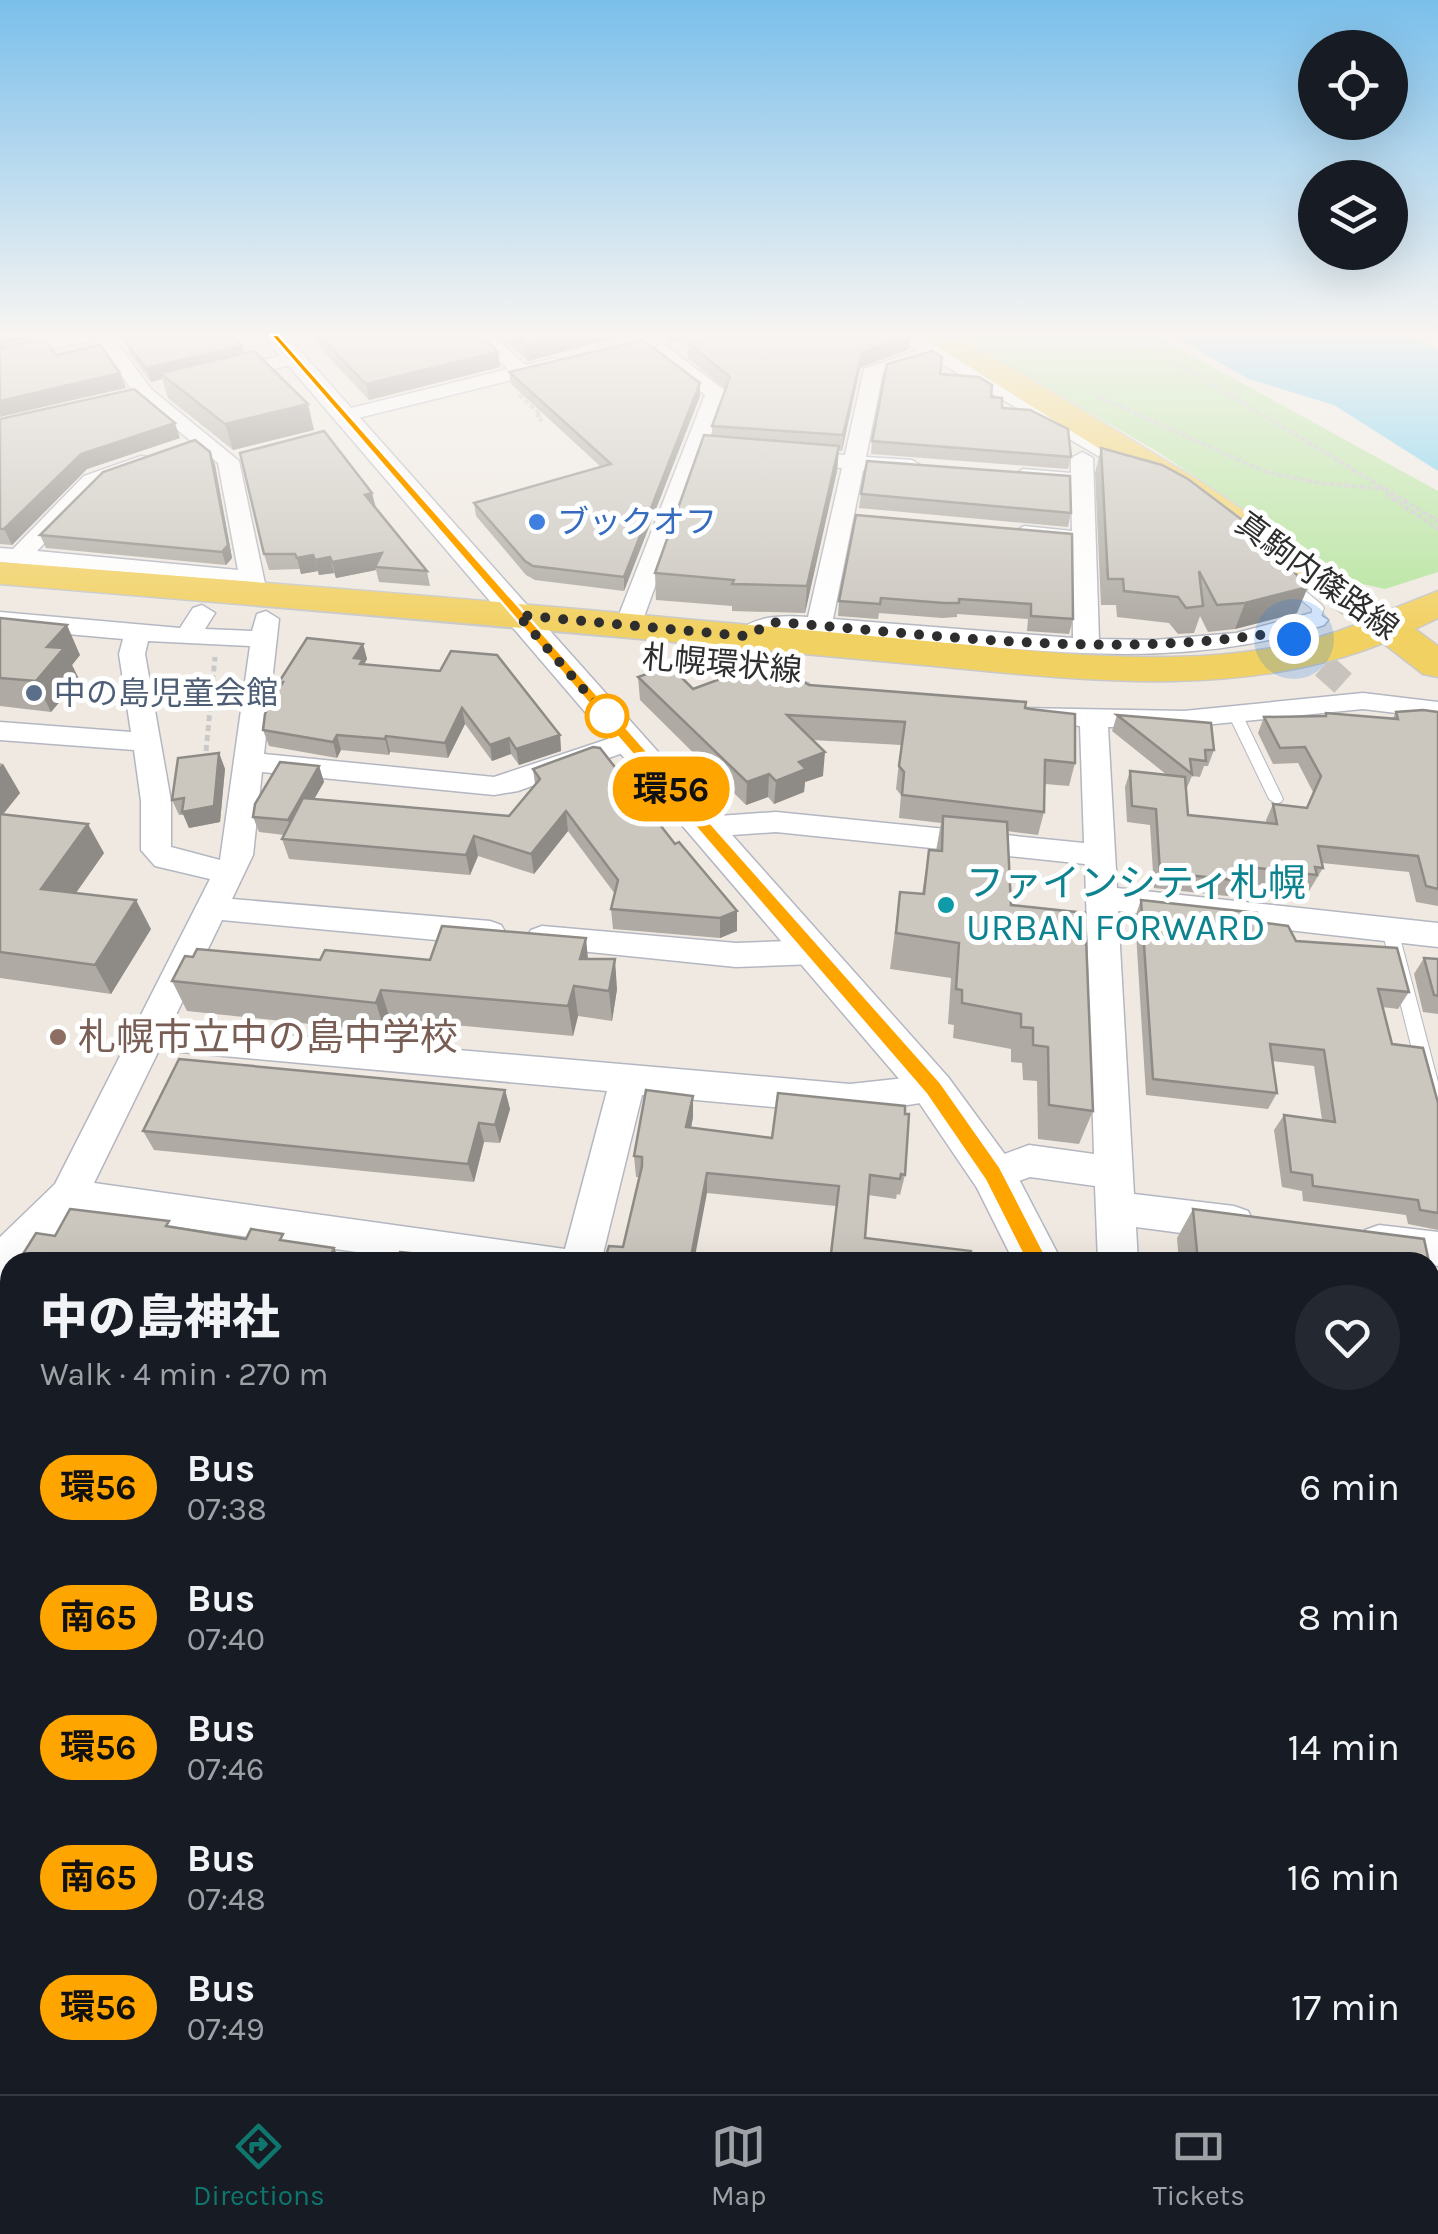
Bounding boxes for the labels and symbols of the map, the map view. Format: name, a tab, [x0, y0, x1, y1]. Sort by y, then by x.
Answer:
place label: ブックオフ	[557, 504, 717, 541]
street label: 真駒内篠路線	[1228, 505, 1406, 647]
marker: ブックオフ	[526, 511, 548, 533]
your location	[1269, 614, 1319, 664]
street label: 札幌環状線	[641, 639, 803, 689]
place label: 中の島児童会館	[54, 675, 278, 712]
marker: 中の島児童会館	[23, 682, 45, 704]
unlabelled marker	[586, 695, 628, 737]
line badge: 環56	[614, 756, 728, 822]
place label: ファインシティ札幌 URBAN FORWARD	[966, 861, 1306, 950]
marker: ファインシティ札幌 URBAN FORWARD	[935, 894, 957, 916]
place label: 札幌市立中の島中学校	[78, 1015, 458, 1060]
marker: 札幌市立中の島中学校	[47, 1026, 69, 1048]

